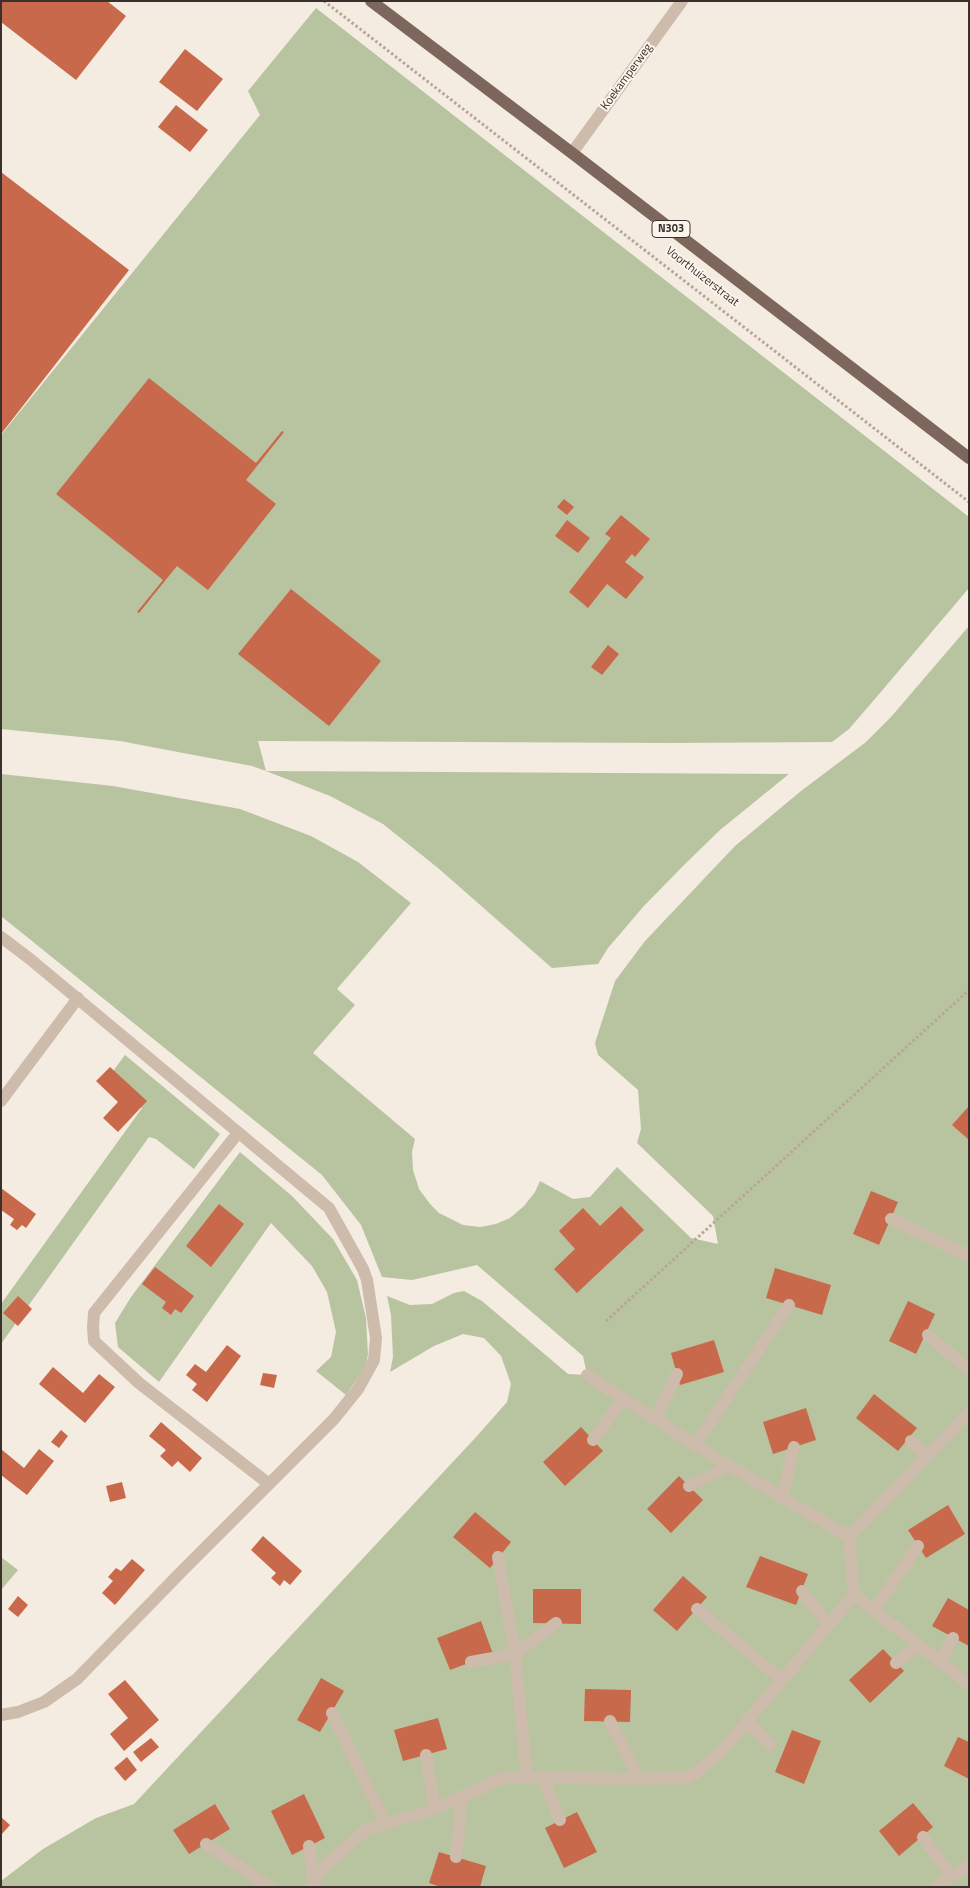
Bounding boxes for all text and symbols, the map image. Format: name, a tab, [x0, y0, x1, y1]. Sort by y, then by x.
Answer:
street label: Koekamperweg	[598, 41, 656, 113]
road number: N303	[652, 220, 690, 238]
street label: Voorthuizerstraat	[663, 244, 741, 310]

